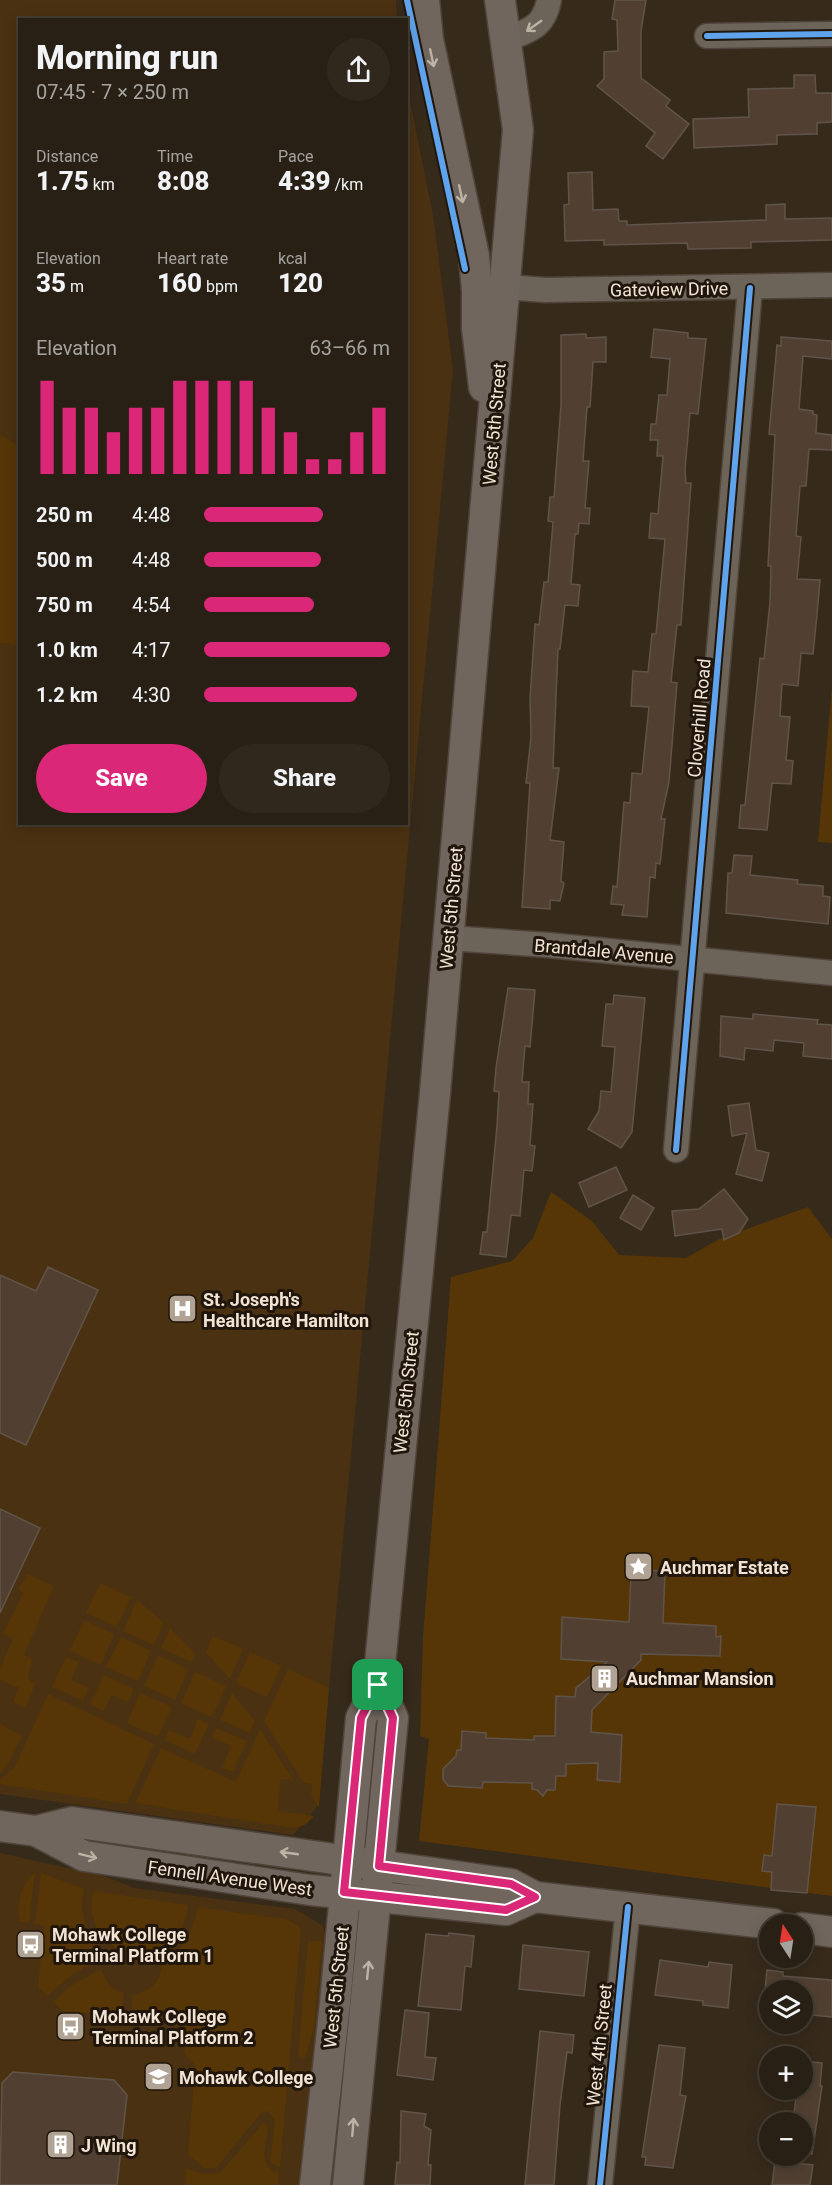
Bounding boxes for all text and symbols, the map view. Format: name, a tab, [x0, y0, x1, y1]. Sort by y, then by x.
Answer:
one-way arrow	[526, 19, 542, 32]
text: Morning run	[36, 38, 218, 77]
button: share	[327, 38, 390, 101]
one-way arrow	[427, 48, 439, 67]
text: 07:45 · 7 × 250 m	[36, 80, 189, 104]
text: Distance	[36, 147, 98, 166]
text: Time	[157, 147, 193, 166]
text: Pace	[278, 147, 314, 166]
text: 1.75	[36, 166, 89, 196]
text: 8:08	[157, 166, 210, 196]
text: 4:39	[278, 166, 331, 196]
text: km	[89, 175, 115, 194]
text: /km	[331, 175, 363, 194]
one-way arrow	[456, 184, 467, 204]
text: Elevation	[36, 249, 101, 268]
text: Heart rate	[157, 249, 228, 268]
text: kcal	[278, 249, 307, 268]
text: 35	[36, 268, 66, 298]
text: 160	[157, 268, 202, 298]
text: 120	[278, 268, 323, 298]
text: m	[66, 277, 84, 296]
text: bpm	[202, 277, 238, 296]
street label: Gateview Drive	[610, 277, 728, 301]
text: Elevation	[36, 336, 117, 360]
text: 63–66 m	[309, 336, 390, 360]
street label: West 5th Street	[478, 362, 510, 486]
text: 250 m	[36, 503, 93, 527]
text: 4:48	[132, 503, 171, 527]
text: 500 m	[36, 548, 93, 572]
text: 4:48	[132, 548, 171, 572]
text: 750 m	[36, 593, 93, 617]
text: 4:54	[132, 593, 171, 617]
text: 1.0 km	[36, 638, 98, 662]
text: 4:17	[132, 638, 171, 662]
street label: Cloverhill Road	[683, 658, 715, 778]
text: 1.2 km	[36, 683, 98, 707]
text: 4:30	[132, 683, 171, 707]
button: Save	[36, 744, 207, 813]
button: Share	[219, 744, 390, 813]
street label: West 5th Street	[435, 846, 467, 970]
street label: Brantdale Avenue	[533, 934, 675, 968]
place label: St. Joseph's Healthcare Hamilton	[203, 1289, 369, 1331]
hospital icon: St. Joseph's Healthcare Hamilton	[166, 1293, 198, 1325]
street label: West 5th Street	[389, 1330, 423, 1454]
place icon: Auchmar Estate	[623, 1551, 655, 1583]
place label: Auchmar Estate	[660, 1557, 789, 1578]
pin	[352, 1659, 403, 1710]
building icon: Auchmar Mansion	[589, 1662, 621, 1694]
icon: arrive	[361, 1668, 394, 1701]
place label: Auchmar Mansion	[626, 1668, 774, 1689]
one-way arrow	[279, 1847, 299, 1858]
one-way arrow	[78, 1850, 97, 1862]
street label: Fennell Avenue West	[146, 1856, 314, 1900]
north arrow	[759, 1914, 813, 1968]
map controls	[759, 1914, 813, 2166]
place label: Mohawk College Terminal Platform 1	[52, 1924, 214, 1966]
street label: West 5th Street	[319, 1925, 353, 2049]
bus stop icon: Mohawk College Terminal Platform 1	[15, 1928, 47, 1960]
one-way arrow	[363, 1961, 374, 1981]
button: layers	[759, 1980, 813, 2034]
street label: West 4th Street	[582, 1983, 616, 2107]
place label: Mohawk College Terminal Platform 2	[92, 2006, 254, 2048]
bus stop icon: Mohawk College Terminal Platform 2	[55, 2010, 87, 2042]
button: +	[759, 2046, 813, 2100]
school or university icon: Mohawk College	[142, 2061, 174, 2093]
place label: Mohawk College	[179, 2067, 313, 2088]
button: −	[759, 2112, 813, 2166]
one-way arrow	[348, 2117, 359, 2137]
building icon: J Wing	[44, 2129, 76, 2161]
place label: J Wing	[81, 2135, 136, 2156]

